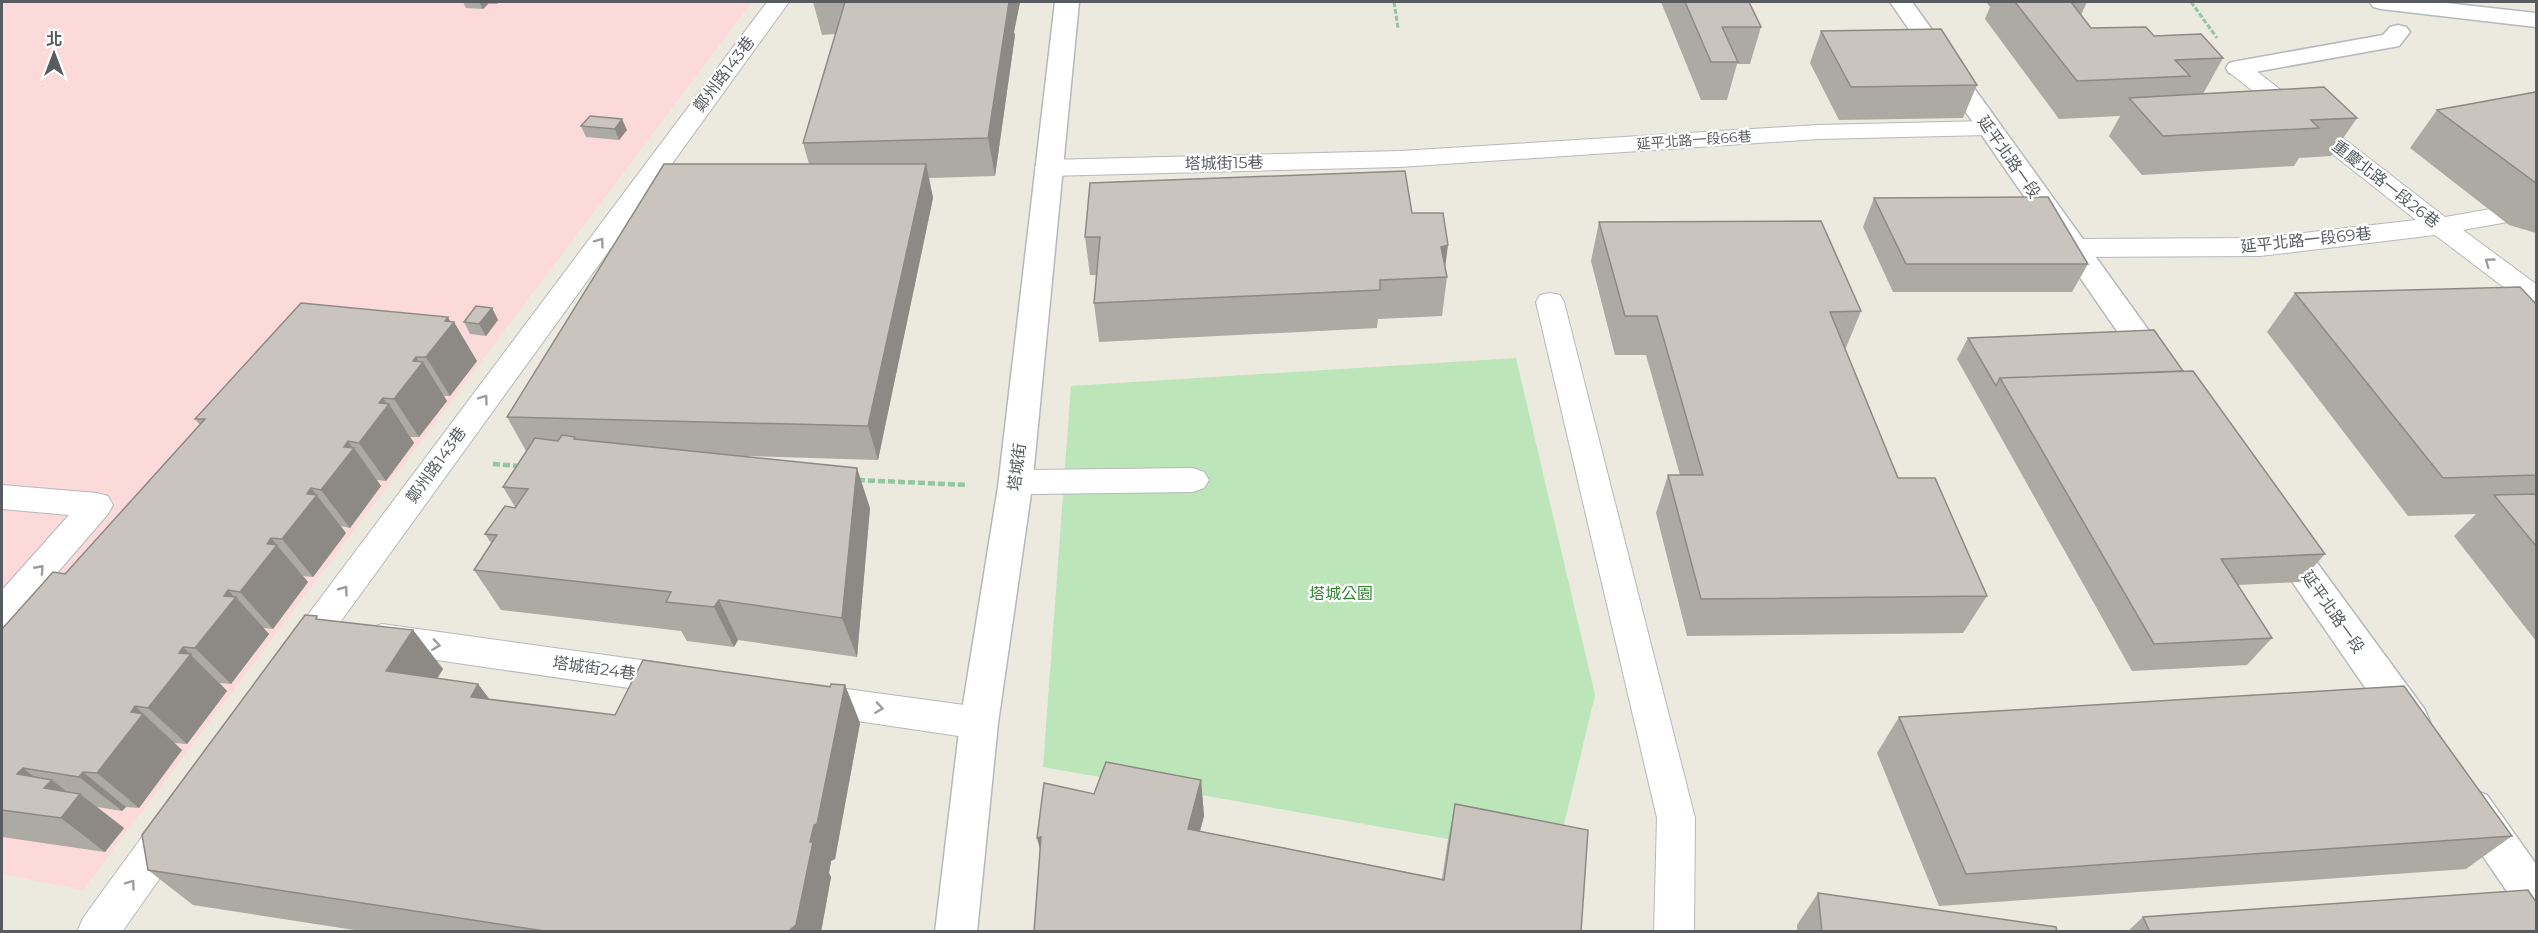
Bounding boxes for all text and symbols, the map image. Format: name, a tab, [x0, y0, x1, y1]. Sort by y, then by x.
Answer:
north arrow	[24, 24, 84, 84]
text: 北	[46, 30, 62, 49]
street label: 鄭州路143巷	[690, 33, 758, 115]
street label: 延平北路一段	[1974, 112, 2044, 202]
street label: 延平北路一段66巷	[1636, 127, 1752, 153]
street label: 重慶北路一段26巷	[2329, 136, 2443, 232]
street label: 塔城街15巷	[1184, 153, 1264, 173]
street label: 延平北路一段69巷	[2240, 224, 2372, 256]
one-way arrow	[593, 238, 604, 249]
one-way arrow	[2485, 258, 2496, 269]
one-way arrow	[477, 395, 488, 406]
street label: 鄭州路143巷	[402, 423, 470, 507]
street label: 塔城街	[1005, 442, 1029, 492]
one-way arrow	[33, 565, 44, 576]
street label: 延平北路一段	[2298, 567, 2368, 657]
park label: 塔城公園	[1309, 584, 1373, 603]
one-way arrow	[337, 586, 348, 597]
one-way arrow	[432, 639, 441, 651]
street label: 塔城街24巷	[551, 653, 637, 683]
one-way arrow	[874, 702, 883, 714]
one-way arrow	[124, 880, 135, 891]

